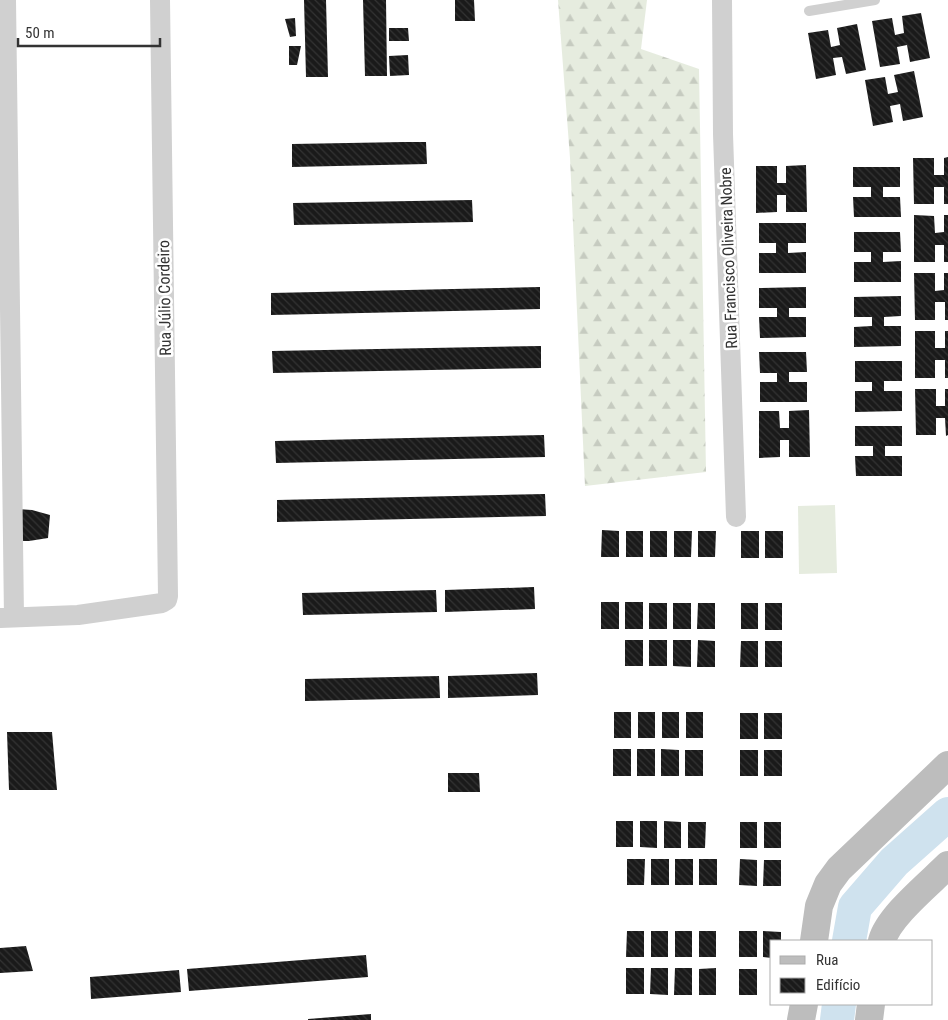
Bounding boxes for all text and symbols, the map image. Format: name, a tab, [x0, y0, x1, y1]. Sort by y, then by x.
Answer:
scale bar	[18, 15, 160, 47]
text: 50 m	[25, 24, 55, 42]
street label: Rua Francisco Oliveira Nobre	[716, 167, 741, 349]
street label: Rua Júlio Cordeiro	[154, 240, 175, 356]
legend	[770, 940, 933, 1005]
text: Rua	[816, 951, 838, 969]
text: Edifício	[816, 976, 860, 994]

